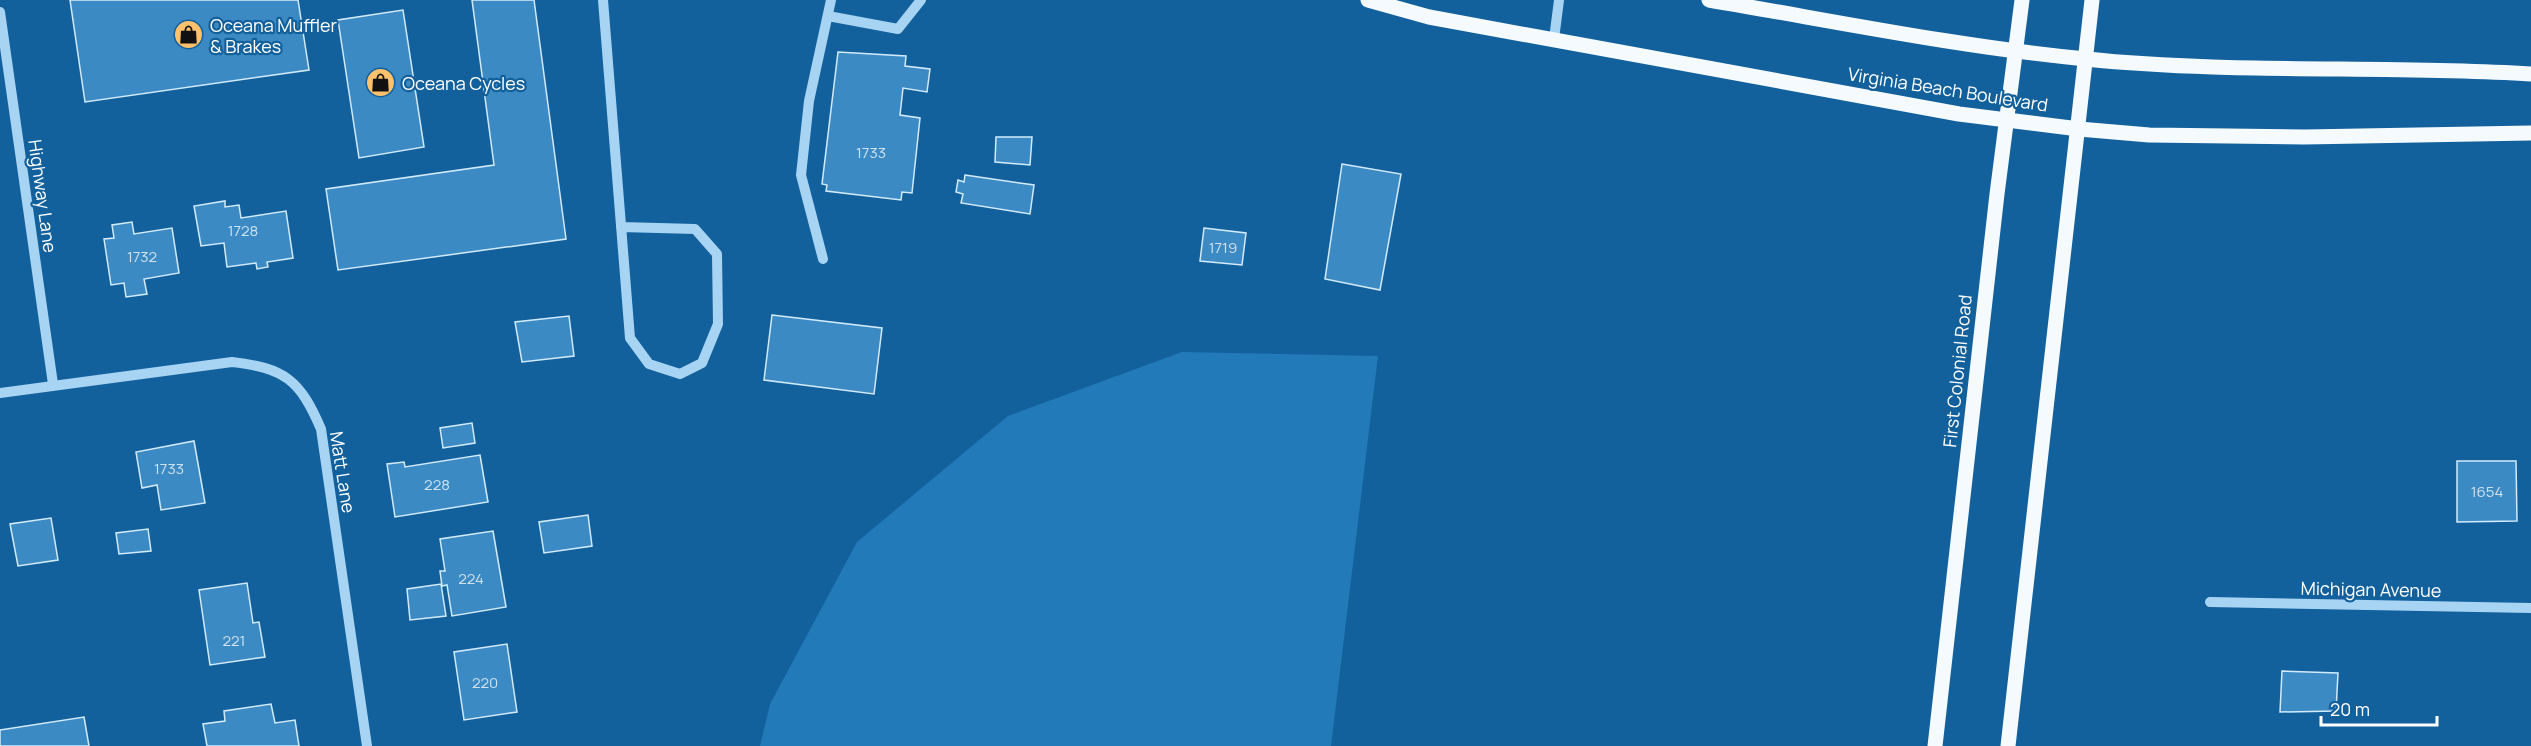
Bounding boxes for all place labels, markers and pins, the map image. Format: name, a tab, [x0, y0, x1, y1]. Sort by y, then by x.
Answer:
place label: Oceana Muffler & Brakes	[210, 13, 337, 58]
shop icon: Oceana Muffler & Brakes	[173, 19, 205, 51]
shop icon: Oceana Cycles	[365, 67, 397, 99]
place label: Oceana Cycles	[402, 71, 525, 95]

